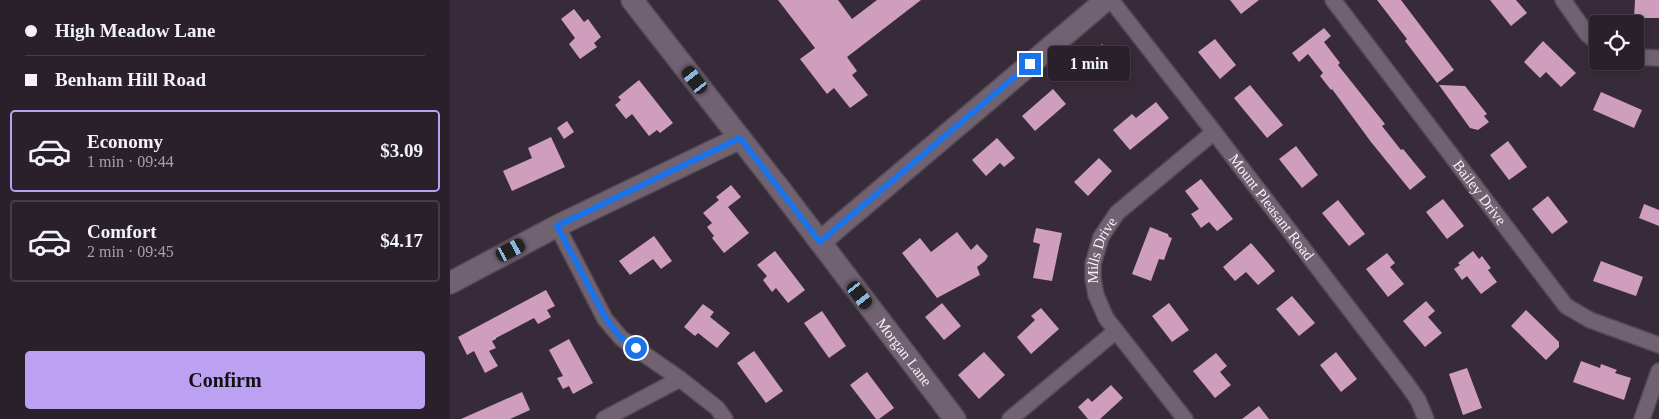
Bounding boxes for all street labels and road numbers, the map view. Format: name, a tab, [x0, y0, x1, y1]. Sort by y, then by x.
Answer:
street label: Mount Pleasant Road	[1226, 151, 1317, 264]
street label: Bailey Drive	[1450, 157, 1510, 228]
street label: Mills Drive	[1085, 214, 1120, 283]
street label: Morgan Lane	[873, 315, 935, 389]

